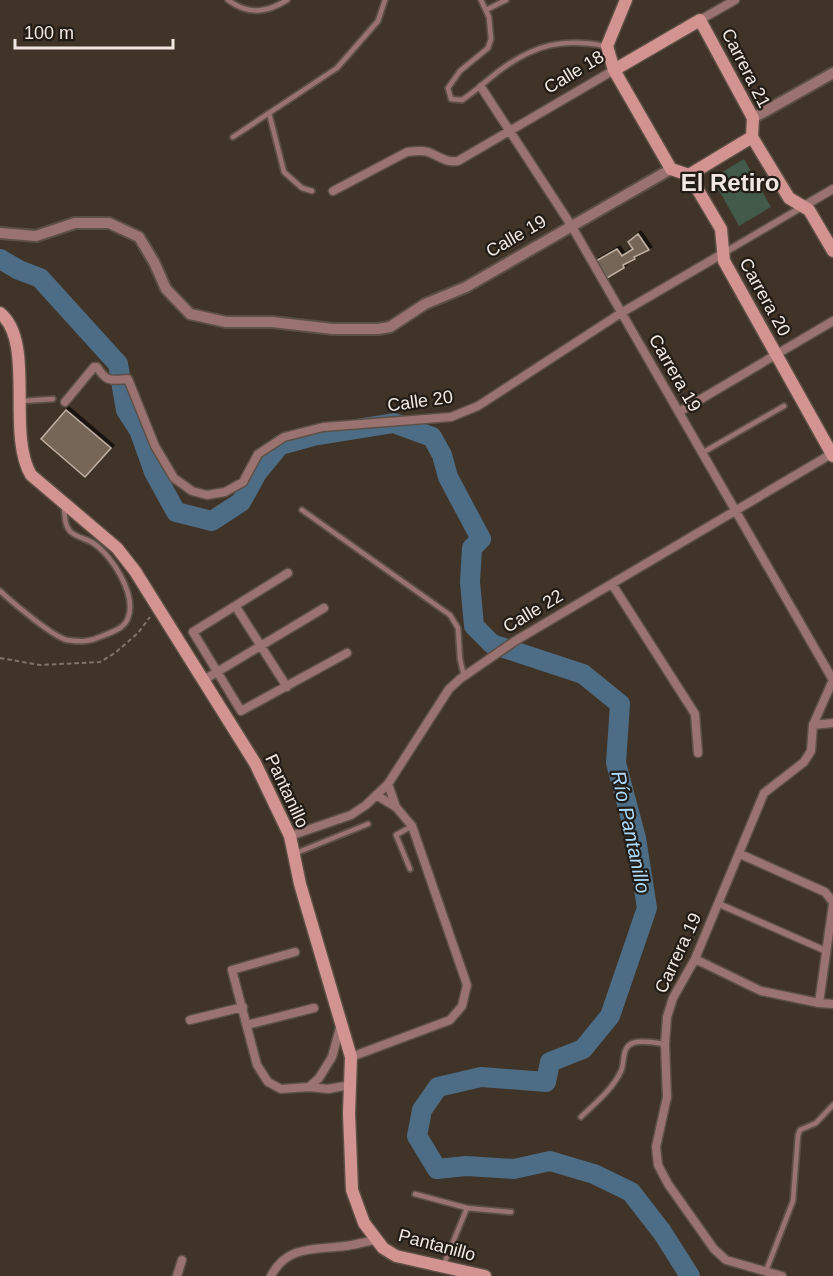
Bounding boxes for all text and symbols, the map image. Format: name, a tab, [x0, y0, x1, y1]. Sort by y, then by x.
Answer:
scale bar	[15, 12, 172, 50]
text: 100 m	[24, 23, 74, 43]
street label: Carrera 21	[718, 25, 774, 111]
street label: Calle 18	[541, 46, 607, 98]
district label: El Retiro	[681, 169, 779, 196]
street label: Calle 19	[482, 211, 550, 261]
street label: Carrera 20	[735, 255, 795, 339]
street label: Carrera 19	[645, 331, 705, 415]
street label: Calle 20	[386, 387, 454, 415]
street label: Calle 22	[500, 585, 566, 637]
street label: Pantanillo	[261, 751, 313, 831]
water label: Río Pantanillo	[607, 769, 655, 895]
street label: Carrera 19	[651, 910, 705, 996]
street label: Pantanillo	[396, 1225, 478, 1265]

